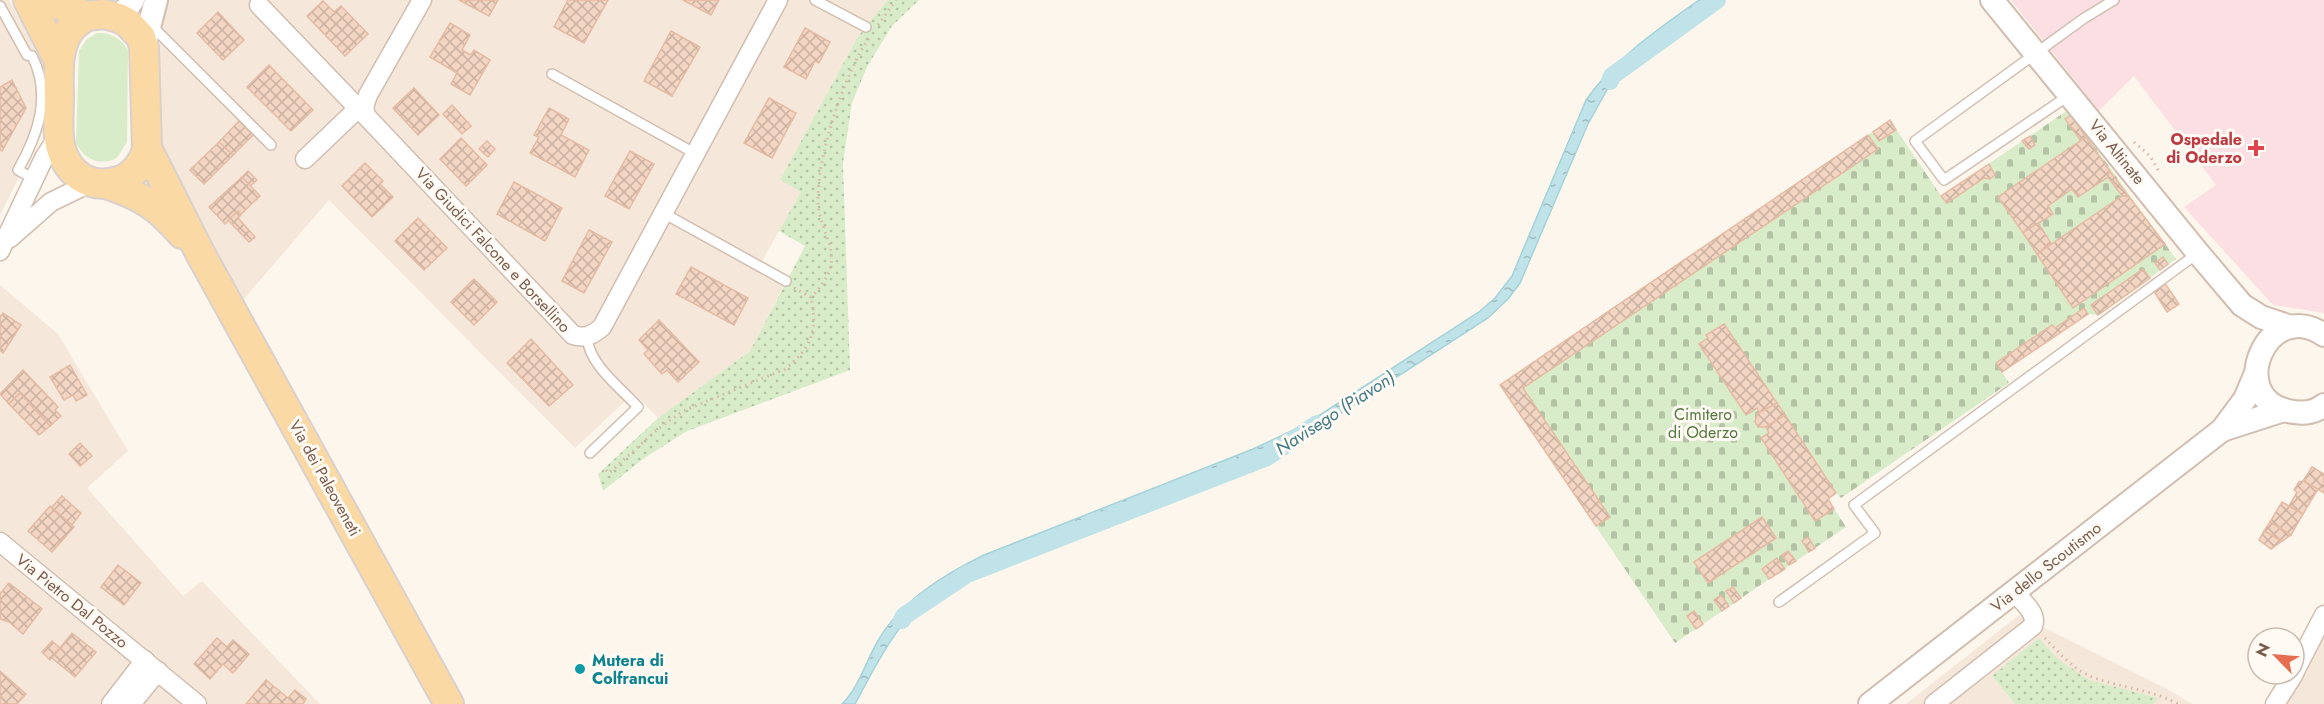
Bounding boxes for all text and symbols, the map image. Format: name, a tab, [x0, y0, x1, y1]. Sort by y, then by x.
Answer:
street label: Via Altinate	[2084, 115, 2150, 189]
place label: Ospedale di Oderzo	[2166, 128, 2242, 169]
marker: Ospedale di Oderzo	[2247, 139, 2265, 157]
street label: Via Giudici Falcone e Borsellino	[410, 162, 576, 338]
water label: Navisego (Piavon)	[1270, 365, 1400, 461]
park label: Cimitero di Oderzo	[1668, 403, 1738, 444]
street label: Via dei Paleoveneti	[284, 416, 366, 540]
street label: Via dello Scoutismo	[1986, 516, 2106, 618]
street label: Via Pietro Dal Pozzo	[11, 548, 133, 654]
north arrow	[2246, 626, 2306, 686]
text: N	[2250, 639, 2276, 660]
place label: Mutera di Colfrancui	[592, 649, 668, 690]
marker: Mutera di Colfrancui	[573, 662, 587, 676]

